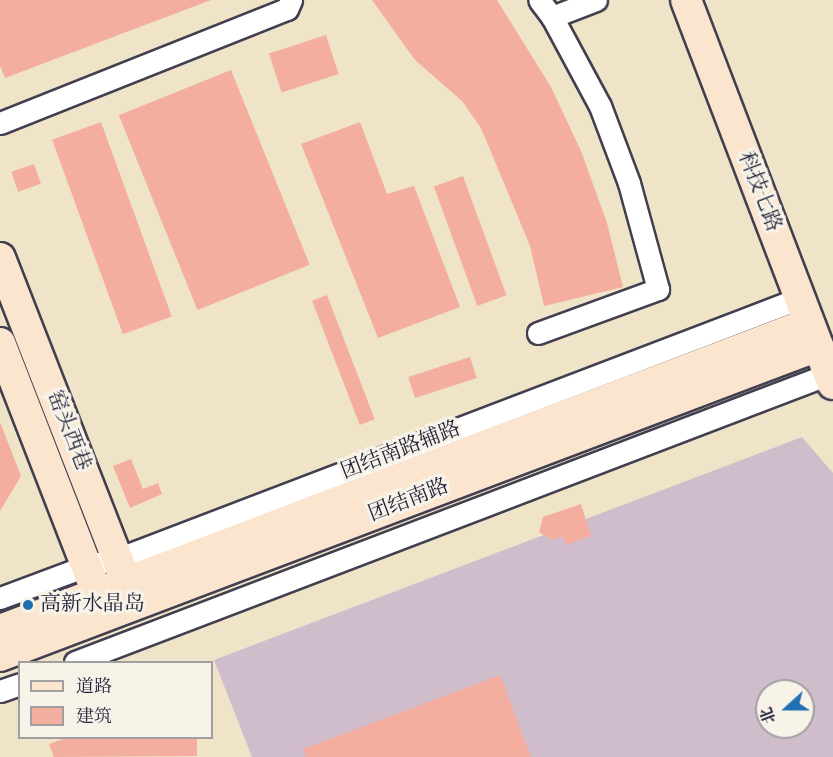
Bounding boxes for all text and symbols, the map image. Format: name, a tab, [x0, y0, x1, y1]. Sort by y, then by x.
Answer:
street label: 科技七路	[732, 148, 786, 236]
street label: 窑头西巷	[41, 387, 95, 475]
street label: 团结南路辅路	[338, 417, 464, 485]
street label: 团结南路	[365, 474, 453, 528]
place label: 高新水晶岛	[40, 592, 145, 618]
marker: 高新水晶岛	[21, 598, 35, 612]
legend	[18, 661, 213, 739]
text: 道路	[76, 675, 112, 701]
north arrow	[755, 679, 815, 739]
text: 北	[756, 703, 783, 727]
text: 建筑	[76, 705, 112, 731]

